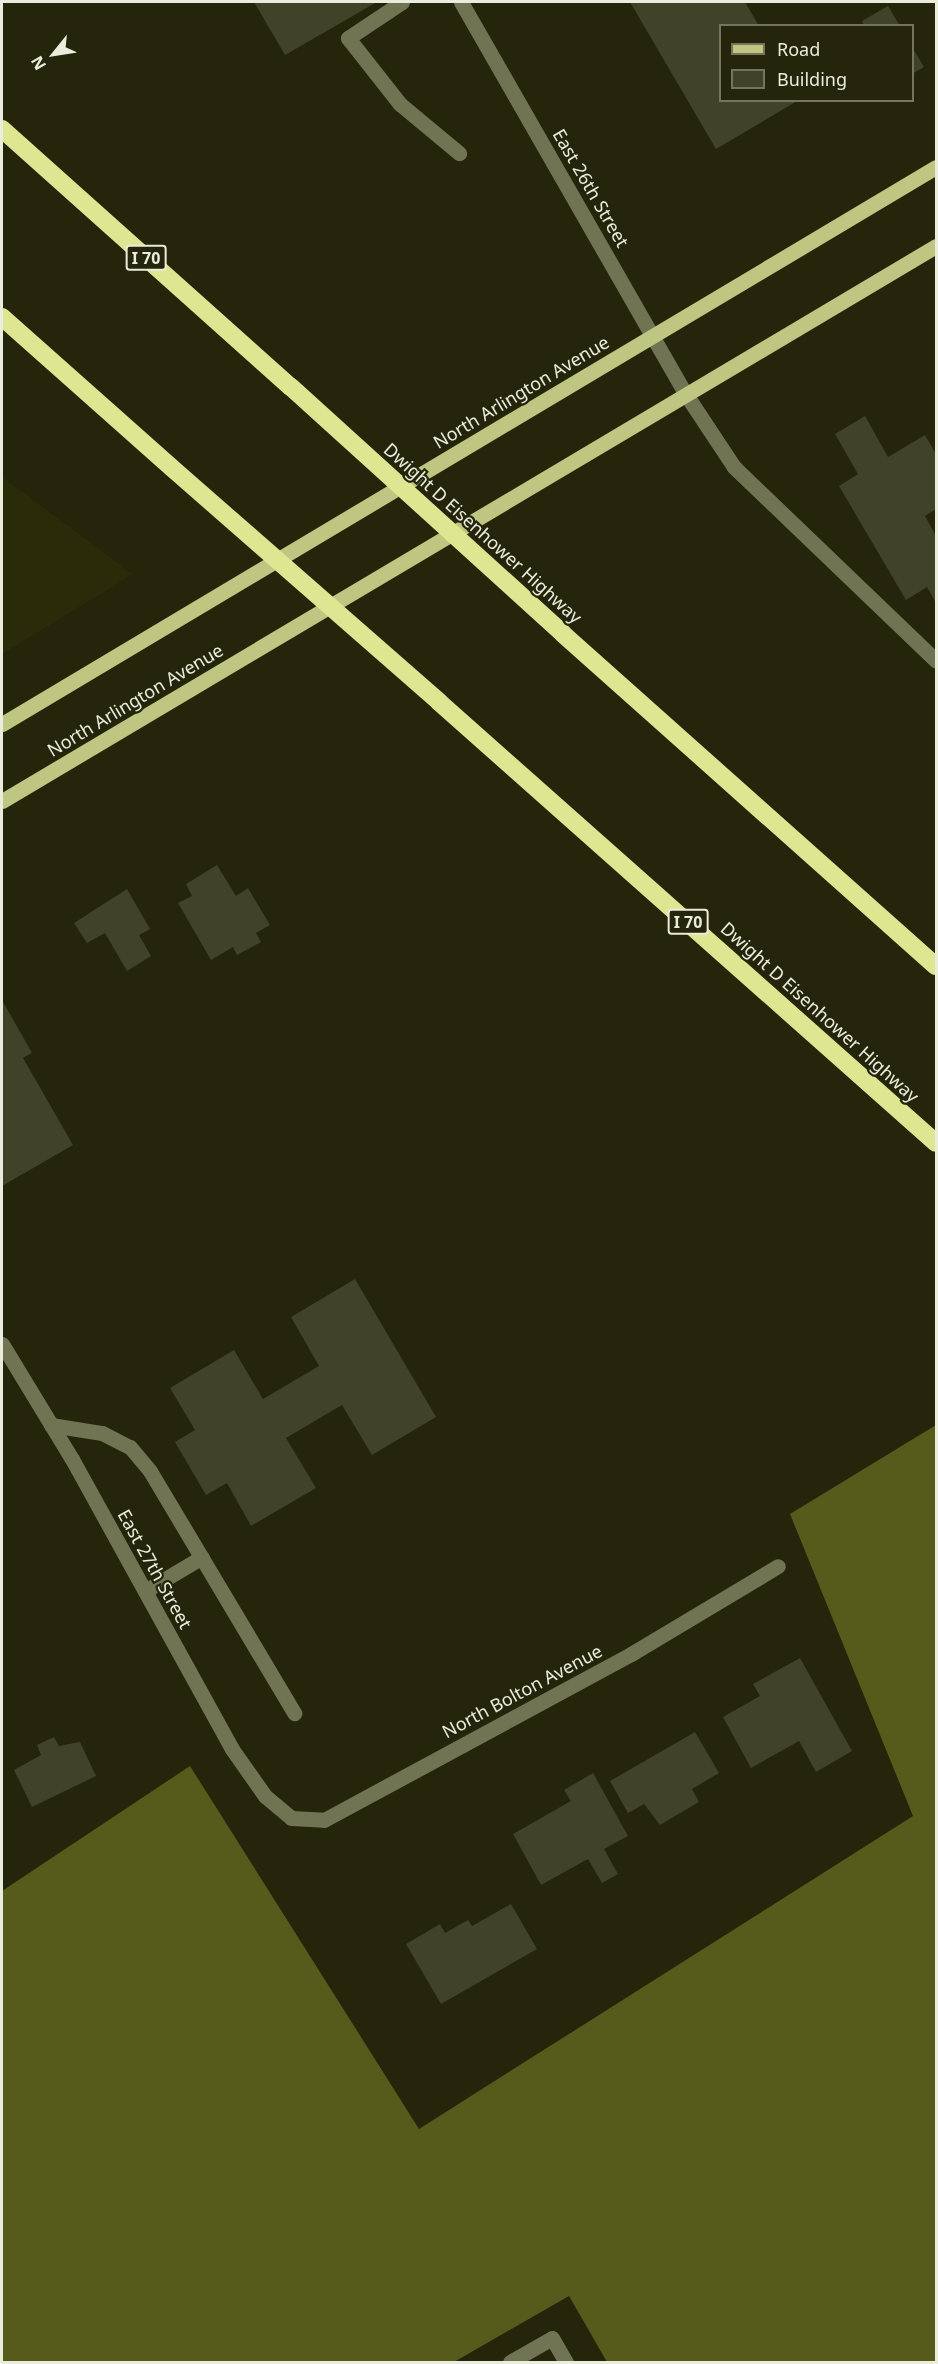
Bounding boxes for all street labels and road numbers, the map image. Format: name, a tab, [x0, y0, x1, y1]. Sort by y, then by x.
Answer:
street label: East 26th Street	[548, 125, 634, 251]
road number: I 70	[125, 245, 167, 271]
street label: North Arlington Avenue	[429, 331, 613, 453]
street label: Dwight D Eisenhower Highway	[379, 438, 587, 628]
street label: North Arlington Avenue	[43, 639, 227, 761]
road number: I 70	[667, 909, 709, 935]
street label: Dwight D Eisenhower Highway	[716, 917, 924, 1107]
street label: East 27th Street	[113, 1506, 197, 1632]
street label: North Bolton Avenue	[438, 1640, 606, 1742]

